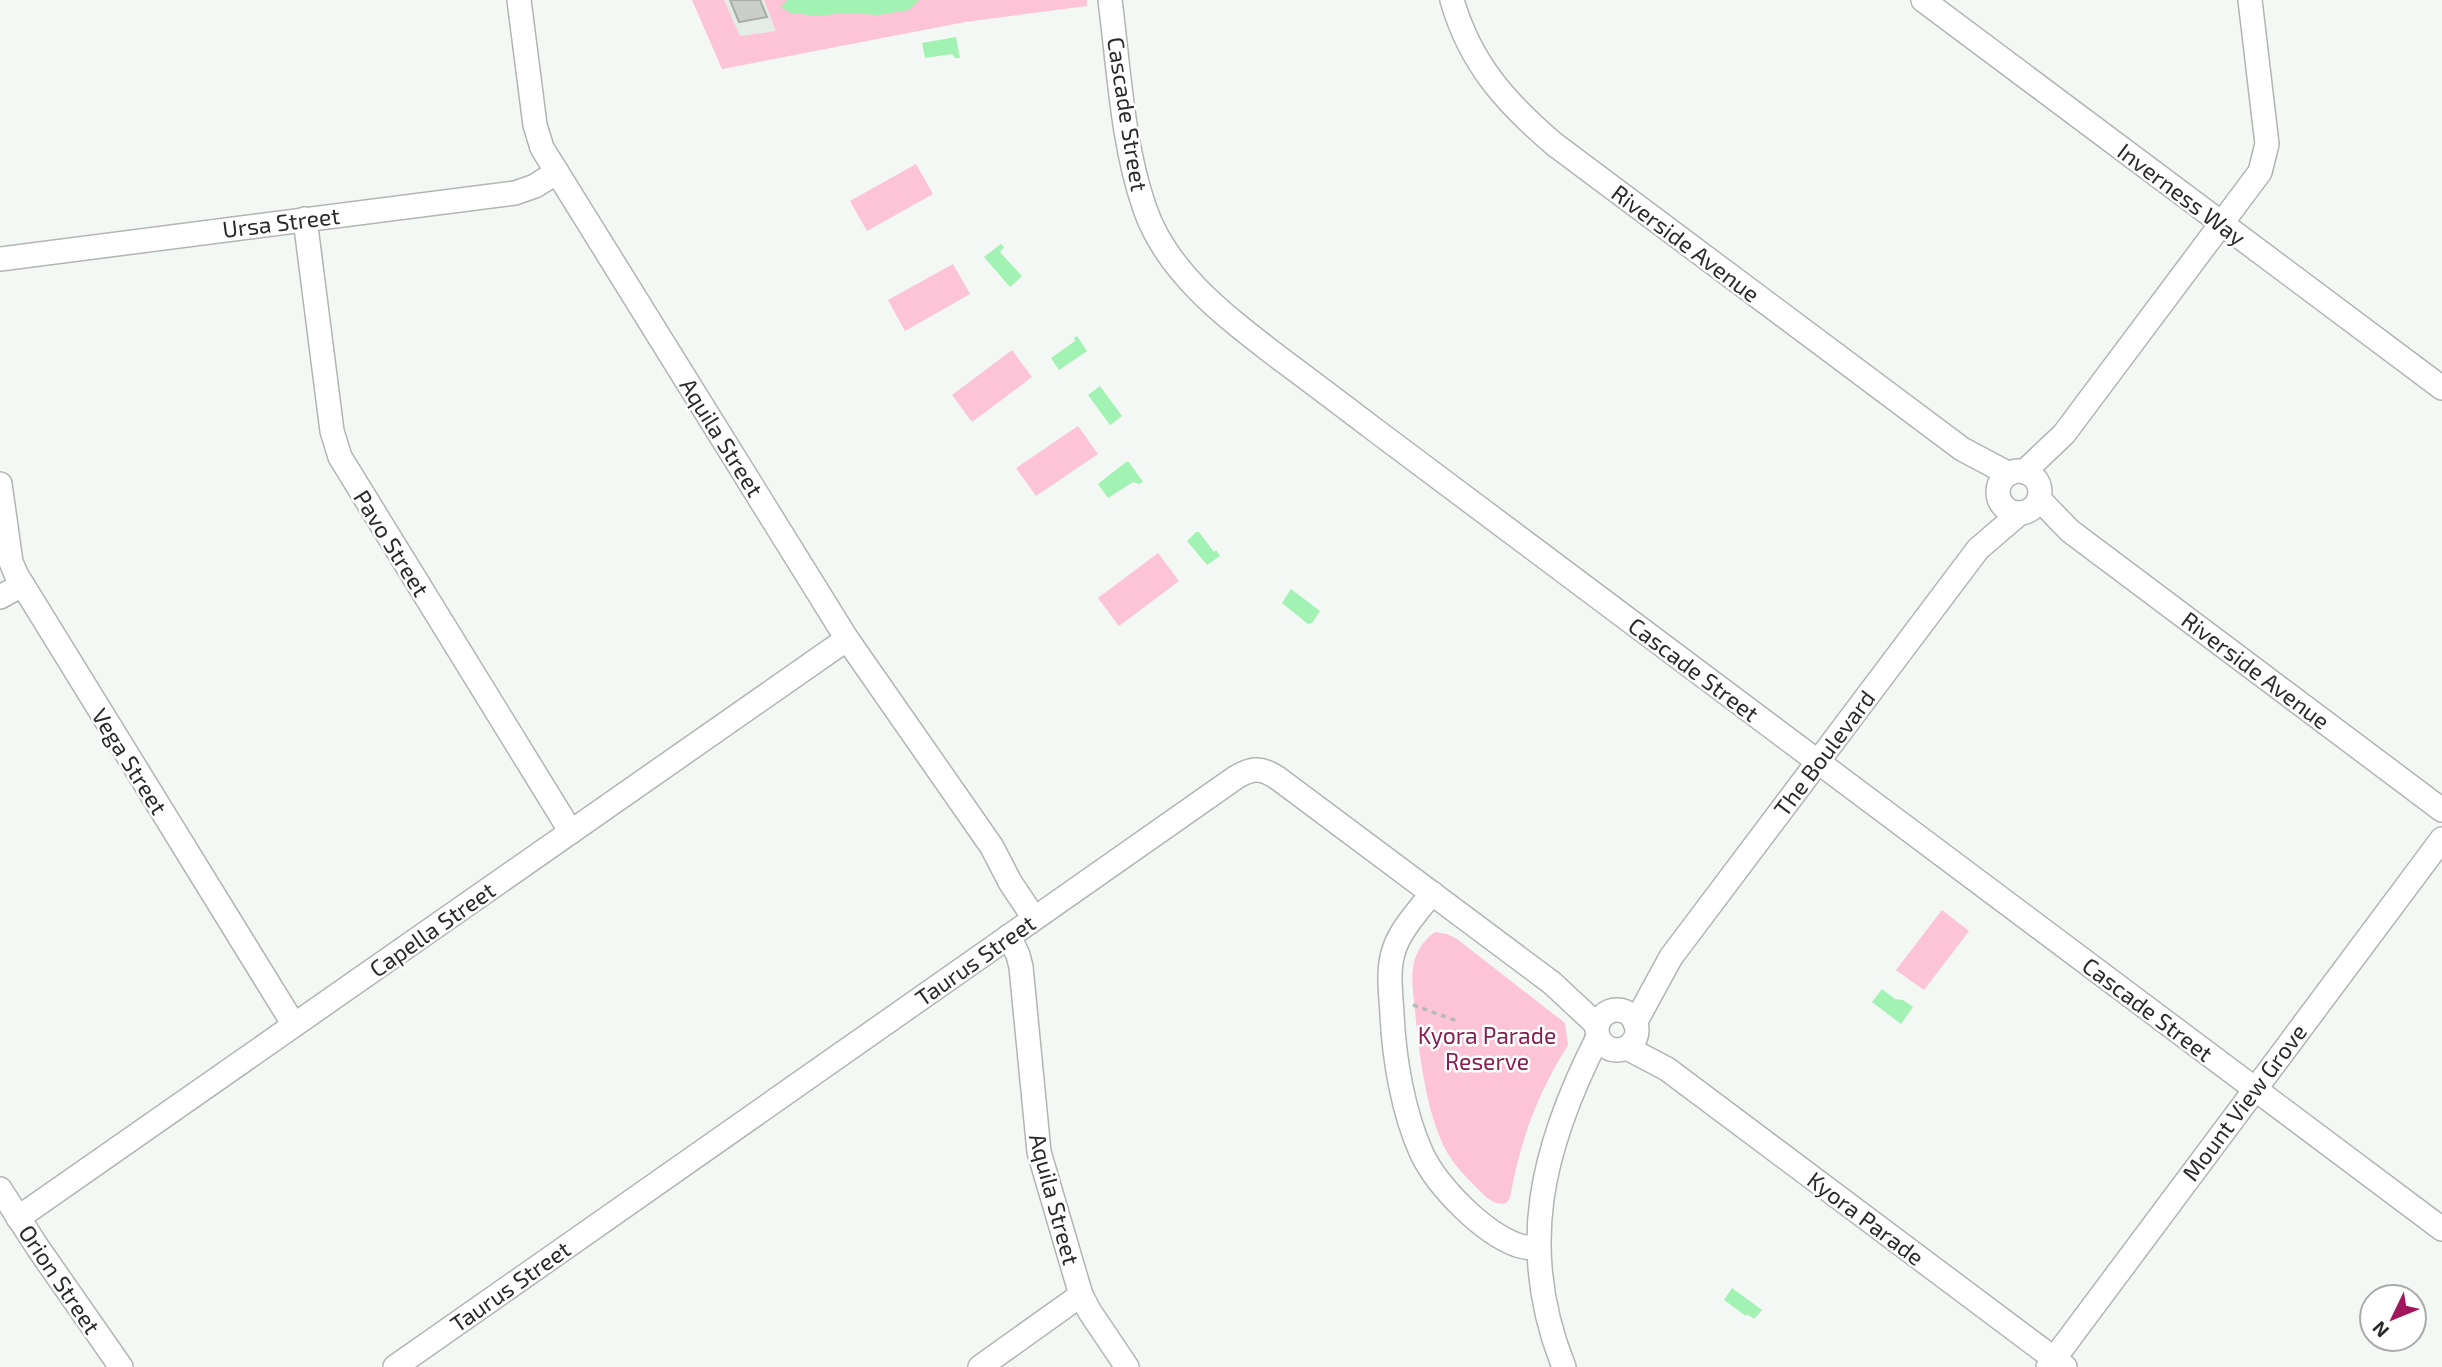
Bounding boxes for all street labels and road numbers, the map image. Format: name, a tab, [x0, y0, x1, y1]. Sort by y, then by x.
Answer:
street label: Cascade Street	[1102, 35, 1154, 193]
street label: Inverness Way	[2112, 137, 2252, 251]
street label: Riverside Avenue	[1606, 178, 1766, 308]
street label: Ursa Street	[221, 201, 341, 243]
street label: Aquila Street	[674, 372, 770, 502]
street label: Pavo Street	[348, 485, 436, 602]
street label: Riverside Avenue	[2176, 605, 2336, 735]
street label: Cascade Street	[1623, 611, 1765, 727]
street label: The Boulevard	[1767, 684, 1881, 822]
street label: Vega Street	[86, 703, 174, 819]
street label: Capella Street	[364, 875, 500, 983]
street label: Taurus Street	[910, 908, 1041, 1012]
street label: Cascade Street	[2077, 951, 2219, 1067]
street label: Mount View Grove	[2176, 1018, 2312, 1186]
street label: Aquila Street	[1024, 1130, 1086, 1268]
street label: Kyora Parade	[1802, 1165, 1930, 1271]
street label: Orion Street	[13, 1219, 107, 1339]
street label: Taurus Street	[445, 1234, 576, 1338]

